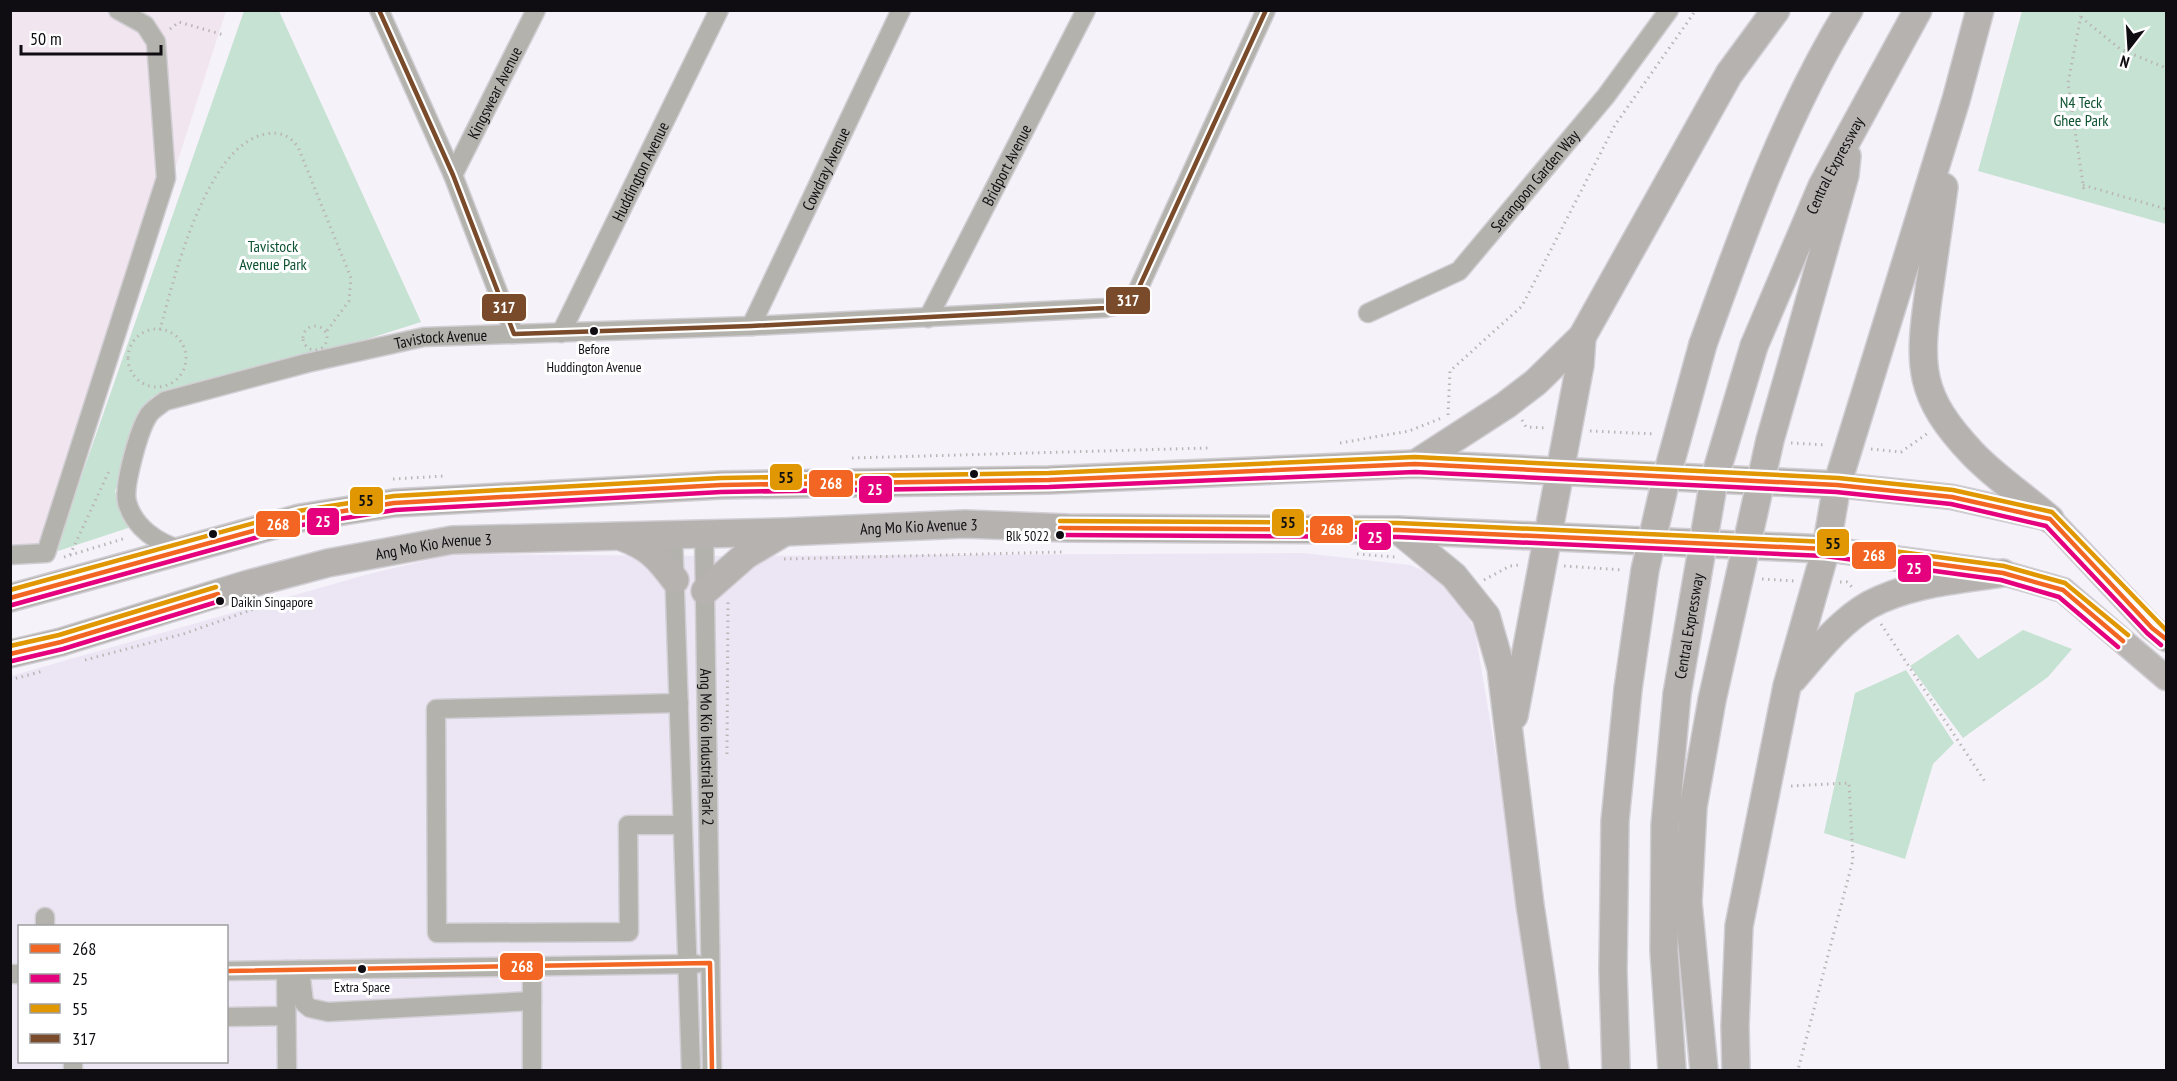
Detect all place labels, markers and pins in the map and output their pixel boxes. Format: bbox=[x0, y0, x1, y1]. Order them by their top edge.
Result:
marker: Before Huddington Avenue bbox=[588, 325, 600, 337]
place label: Before Huddington Avenue bbox=[547, 340, 642, 376]
unlabelled marker bbox=[968, 468, 980, 480]
place label: Blk 5022 bbox=[1006, 527, 1049, 545]
unlabelled marker bbox=[207, 528, 219, 540]
marker: Blk 5022 bbox=[1054, 529, 1066, 541]
place label: Daikin Singapore bbox=[231, 593, 313, 611]
marker: Daikin Singapore bbox=[214, 595, 226, 607]
marker: Extra Space bbox=[356, 963, 368, 975]
place label: Extra Space bbox=[334, 978, 390, 996]

